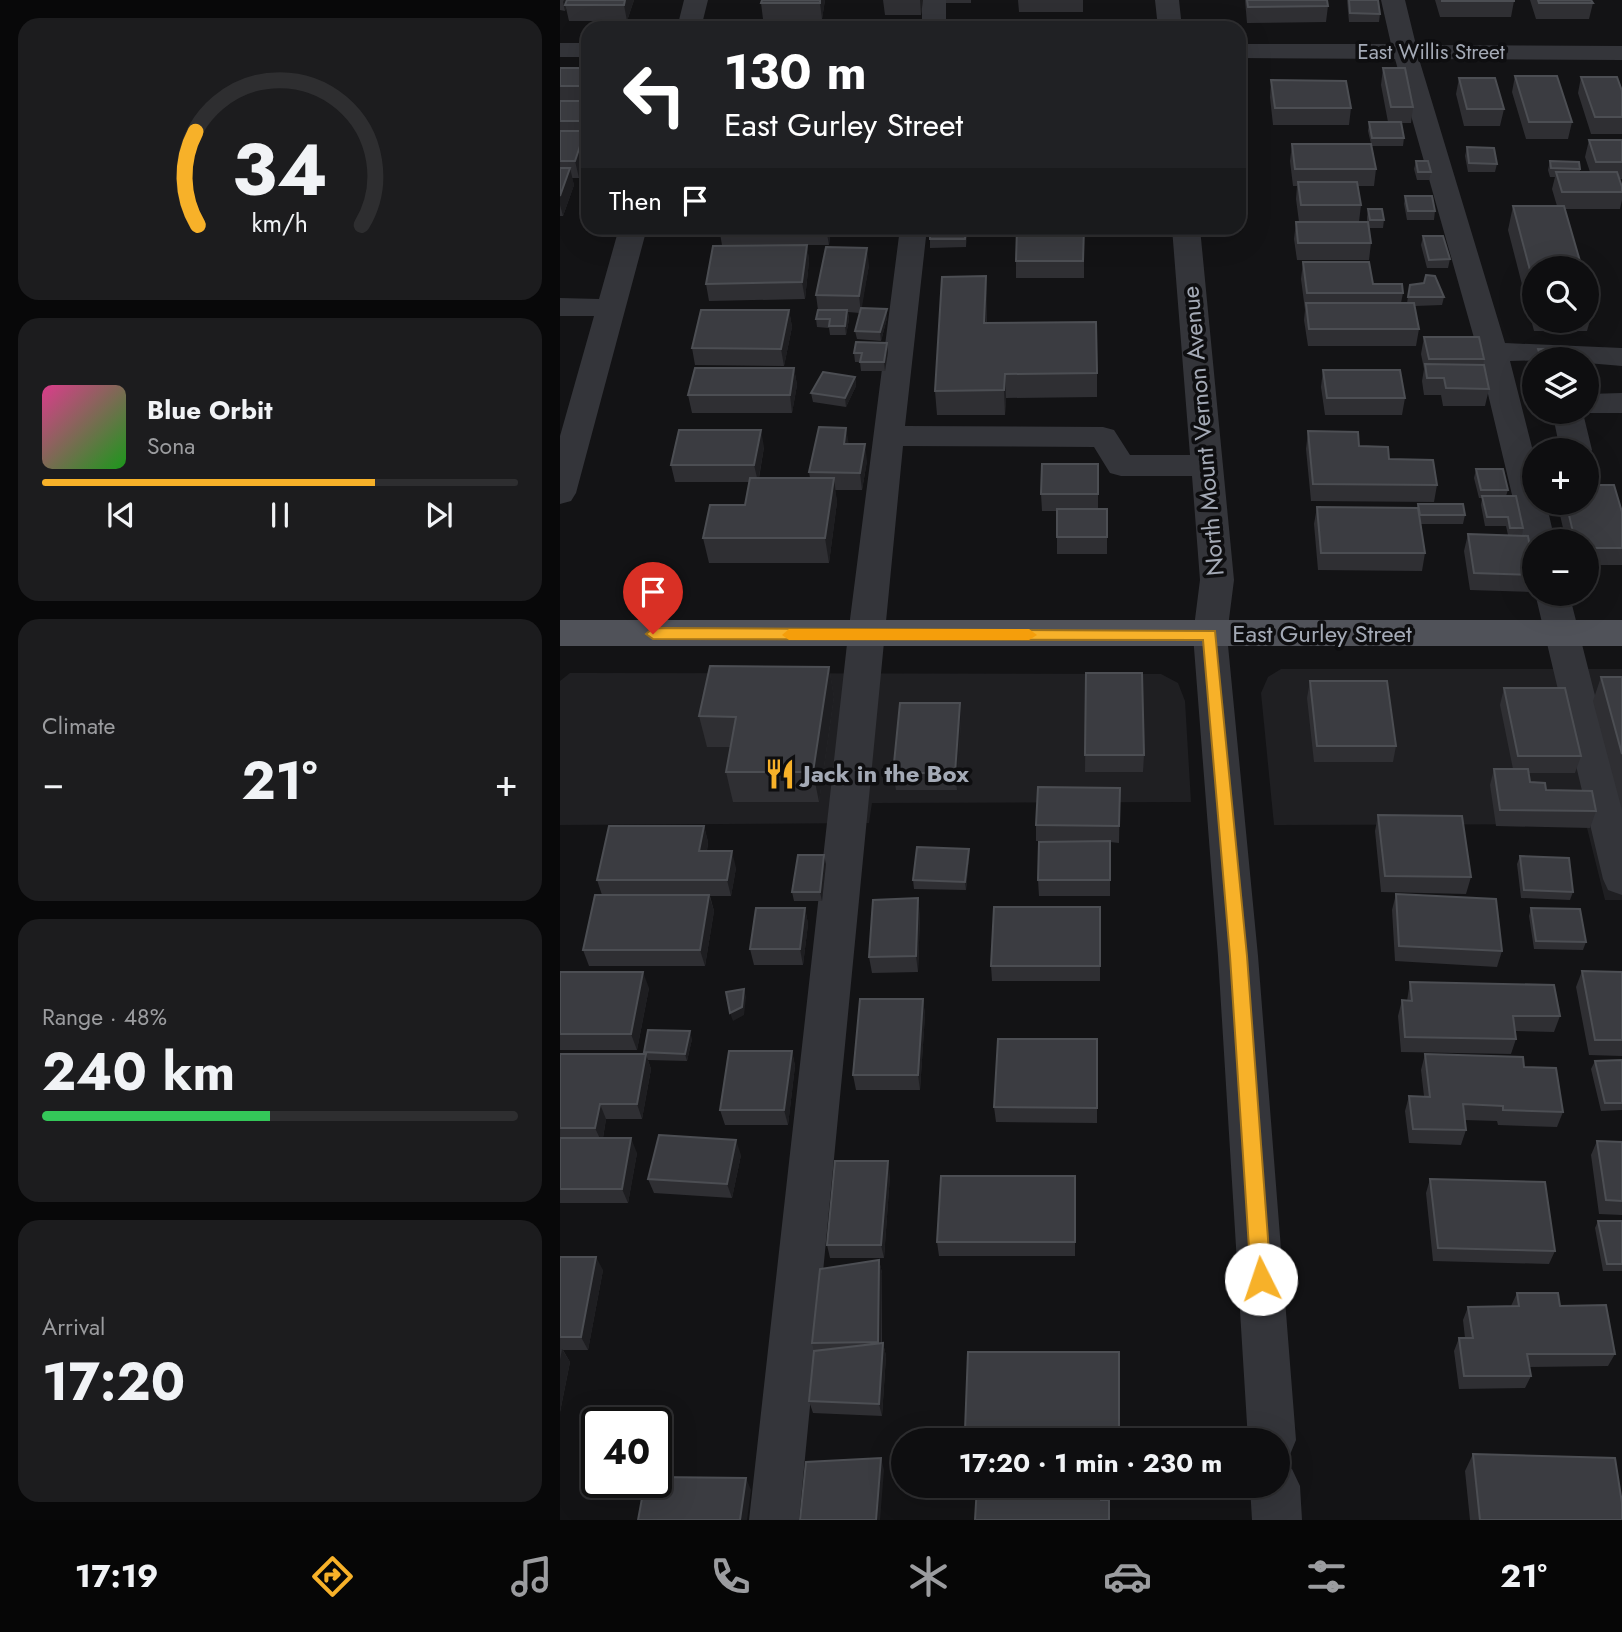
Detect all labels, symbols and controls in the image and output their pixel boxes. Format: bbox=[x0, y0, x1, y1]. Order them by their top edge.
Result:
text: 130 m bbox=[724, 37, 867, 107]
street label: East Willis Street bbox=[1357, 37, 1505, 67]
icon: left bbox=[609, 49, 700, 140]
text: East Gurley Street bbox=[724, 102, 963, 148]
text: 34 bbox=[232, 118, 328, 223]
text: Then bbox=[609, 182, 662, 220]
icon: arrive bbox=[676, 182, 714, 220]
text: km/h bbox=[252, 205, 308, 241]
map controls bbox=[1522, 256, 1599, 606]
button: search bbox=[1522, 256, 1599, 333]
street label: North Mount Vernon Avenue bbox=[1172, 285, 1233, 578]
button: layers bbox=[1522, 347, 1599, 424]
text: Blue Orbit bbox=[147, 391, 272, 429]
text: Sona bbox=[147, 429, 195, 463]
button: + bbox=[1522, 438, 1599, 515]
icon: previous bbox=[102, 496, 140, 534]
icon: pause bbox=[261, 496, 299, 534]
icon: next bbox=[420, 496, 458, 534]
button: − bbox=[1522, 529, 1599, 606]
pin bbox=[623, 562, 683, 634]
icon: arrive bbox=[634, 573, 672, 611]
street label: East Gurley Street bbox=[1232, 616, 1412, 651]
text: Climate bbox=[42, 709, 115, 743]
text: 21° bbox=[242, 743, 318, 819]
text: − bbox=[42, 755, 64, 810]
text: + bbox=[495, 755, 518, 810]
place label: Jack in the Box bbox=[799, 756, 969, 791]
restaurant icon: Jack in the Box bbox=[763, 757, 797, 791]
text: Range · 48% bbox=[42, 1000, 167, 1034]
text: 240 km bbox=[42, 1034, 235, 1110]
position arrow bbox=[1224, 1242, 1298, 1316]
text: Arrival bbox=[42, 1310, 105, 1344]
text: 17:20 bbox=[42, 1344, 185, 1420]
speed limit sign: 40 bbox=[581, 1407, 672, 1498]
text: 17:20 · 1 min · 230 m bbox=[959, 1444, 1222, 1482]
icon: directions bbox=[308, 1552, 357, 1601]
icon: music bbox=[507, 1552, 556, 1601]
icon: phone bbox=[706, 1552, 755, 1601]
icon: climate bbox=[904, 1552, 953, 1601]
icon: car bbox=[1103, 1552, 1152, 1601]
icon: filters bbox=[1302, 1552, 1351, 1601]
text: 17:19 bbox=[75, 1553, 158, 1599]
text: 21° bbox=[1500, 1553, 1547, 1599]

